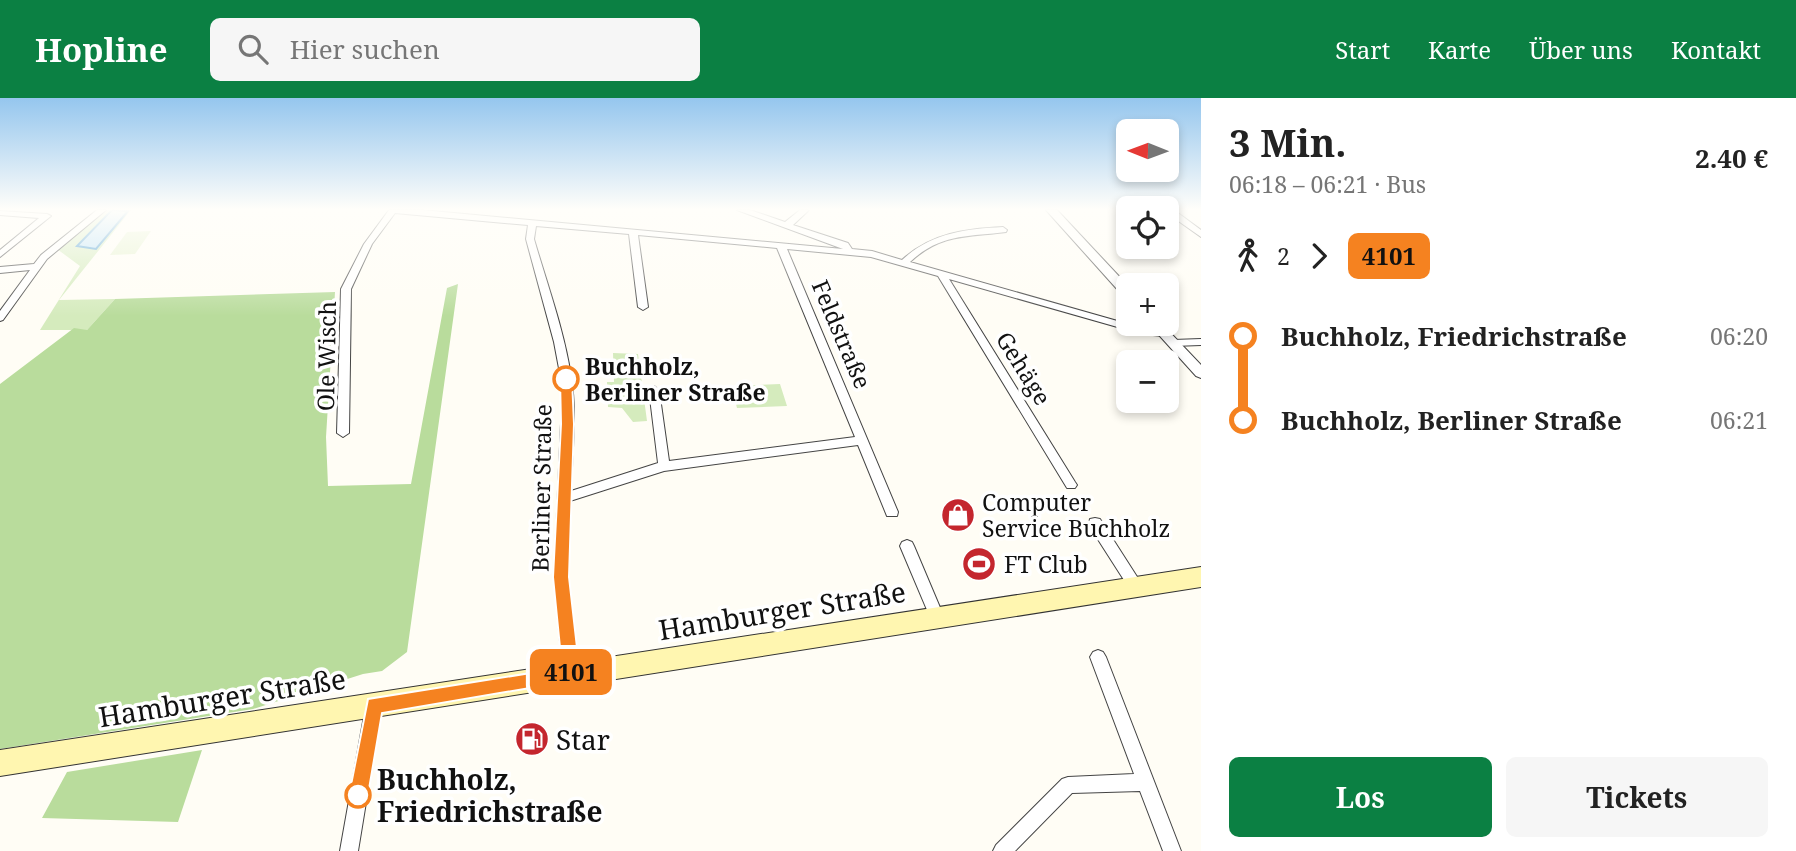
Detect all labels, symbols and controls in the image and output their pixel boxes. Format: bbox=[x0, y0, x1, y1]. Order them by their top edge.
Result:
search box bbox=[210, 18, 700, 81]
text: Hopline bbox=[35, 27, 168, 72]
icon: search bbox=[234, 30, 272, 68]
text: Hier suchen bbox=[290, 31, 440, 67]
text: Start bbox=[1335, 33, 1390, 66]
text: Karte bbox=[1428, 33, 1491, 66]
text: Über uns bbox=[1529, 33, 1633, 66]
text: Kontakt bbox=[1671, 33, 1761, 66]
text: 3 Min. bbox=[1229, 116, 1346, 168]
north arrow bbox=[1116, 119, 1180, 182]
map controls bbox=[1116, 119, 1179, 413]
text: 2.40 € bbox=[1695, 140, 1768, 176]
text: 06:18 – 06:21 · Bus bbox=[1229, 168, 1426, 200]
button: locate bbox=[1116, 196, 1179, 259]
icon: walk bbox=[1229, 237, 1267, 275]
icon: forward bbox=[1300, 237, 1338, 275]
text: 4101 bbox=[1362, 239, 1416, 272]
text: 2 bbox=[1277, 240, 1290, 272]
button: + bbox=[1116, 273, 1179, 336]
street label: Feldstraße bbox=[805, 275, 879, 393]
street label: Ole Wisch bbox=[309, 301, 343, 411]
text: Buchholz, Friedrichstraße bbox=[1281, 318, 1627, 354]
text: 06:20 bbox=[1710, 320, 1768, 352]
street label: Gehäge bbox=[989, 325, 1059, 411]
place label: Buchholz, Berliner Straße bbox=[585, 350, 766, 408]
button: − bbox=[1116, 350, 1179, 413]
marker: Buchholz, Berliner Straße bbox=[553, 366, 579, 392]
text: Buchholz, Berliner Straße bbox=[1281, 402, 1622, 438]
street label: Berliner Straße bbox=[524, 404, 558, 572]
text: 06:21 bbox=[1710, 404, 1768, 436]
place label: Computer Service Buchholz bbox=[982, 486, 1170, 544]
shop icon: Computer Service Buchholz bbox=[939, 496, 977, 534]
sports icon: FT Club bbox=[960, 545, 998, 583]
place label: FT Club bbox=[1004, 548, 1088, 580]
street label: Hamburger Straße bbox=[656, 572, 908, 648]
line badge: 4101 bbox=[522, 649, 620, 695]
text: 4101 bbox=[544, 655, 598, 688]
street label: Hamburger Straße bbox=[96, 659, 348, 735]
fuel station icon: Star bbox=[513, 720, 551, 758]
place label: Star bbox=[556, 720, 610, 758]
button: Los bbox=[1229, 757, 1492, 837]
button: Tickets bbox=[1506, 757, 1768, 837]
place label: Buchholz, Friedrichstraße bbox=[377, 760, 603, 830]
marker: Buchholz, Friedrichstraße bbox=[345, 782, 371, 808]

